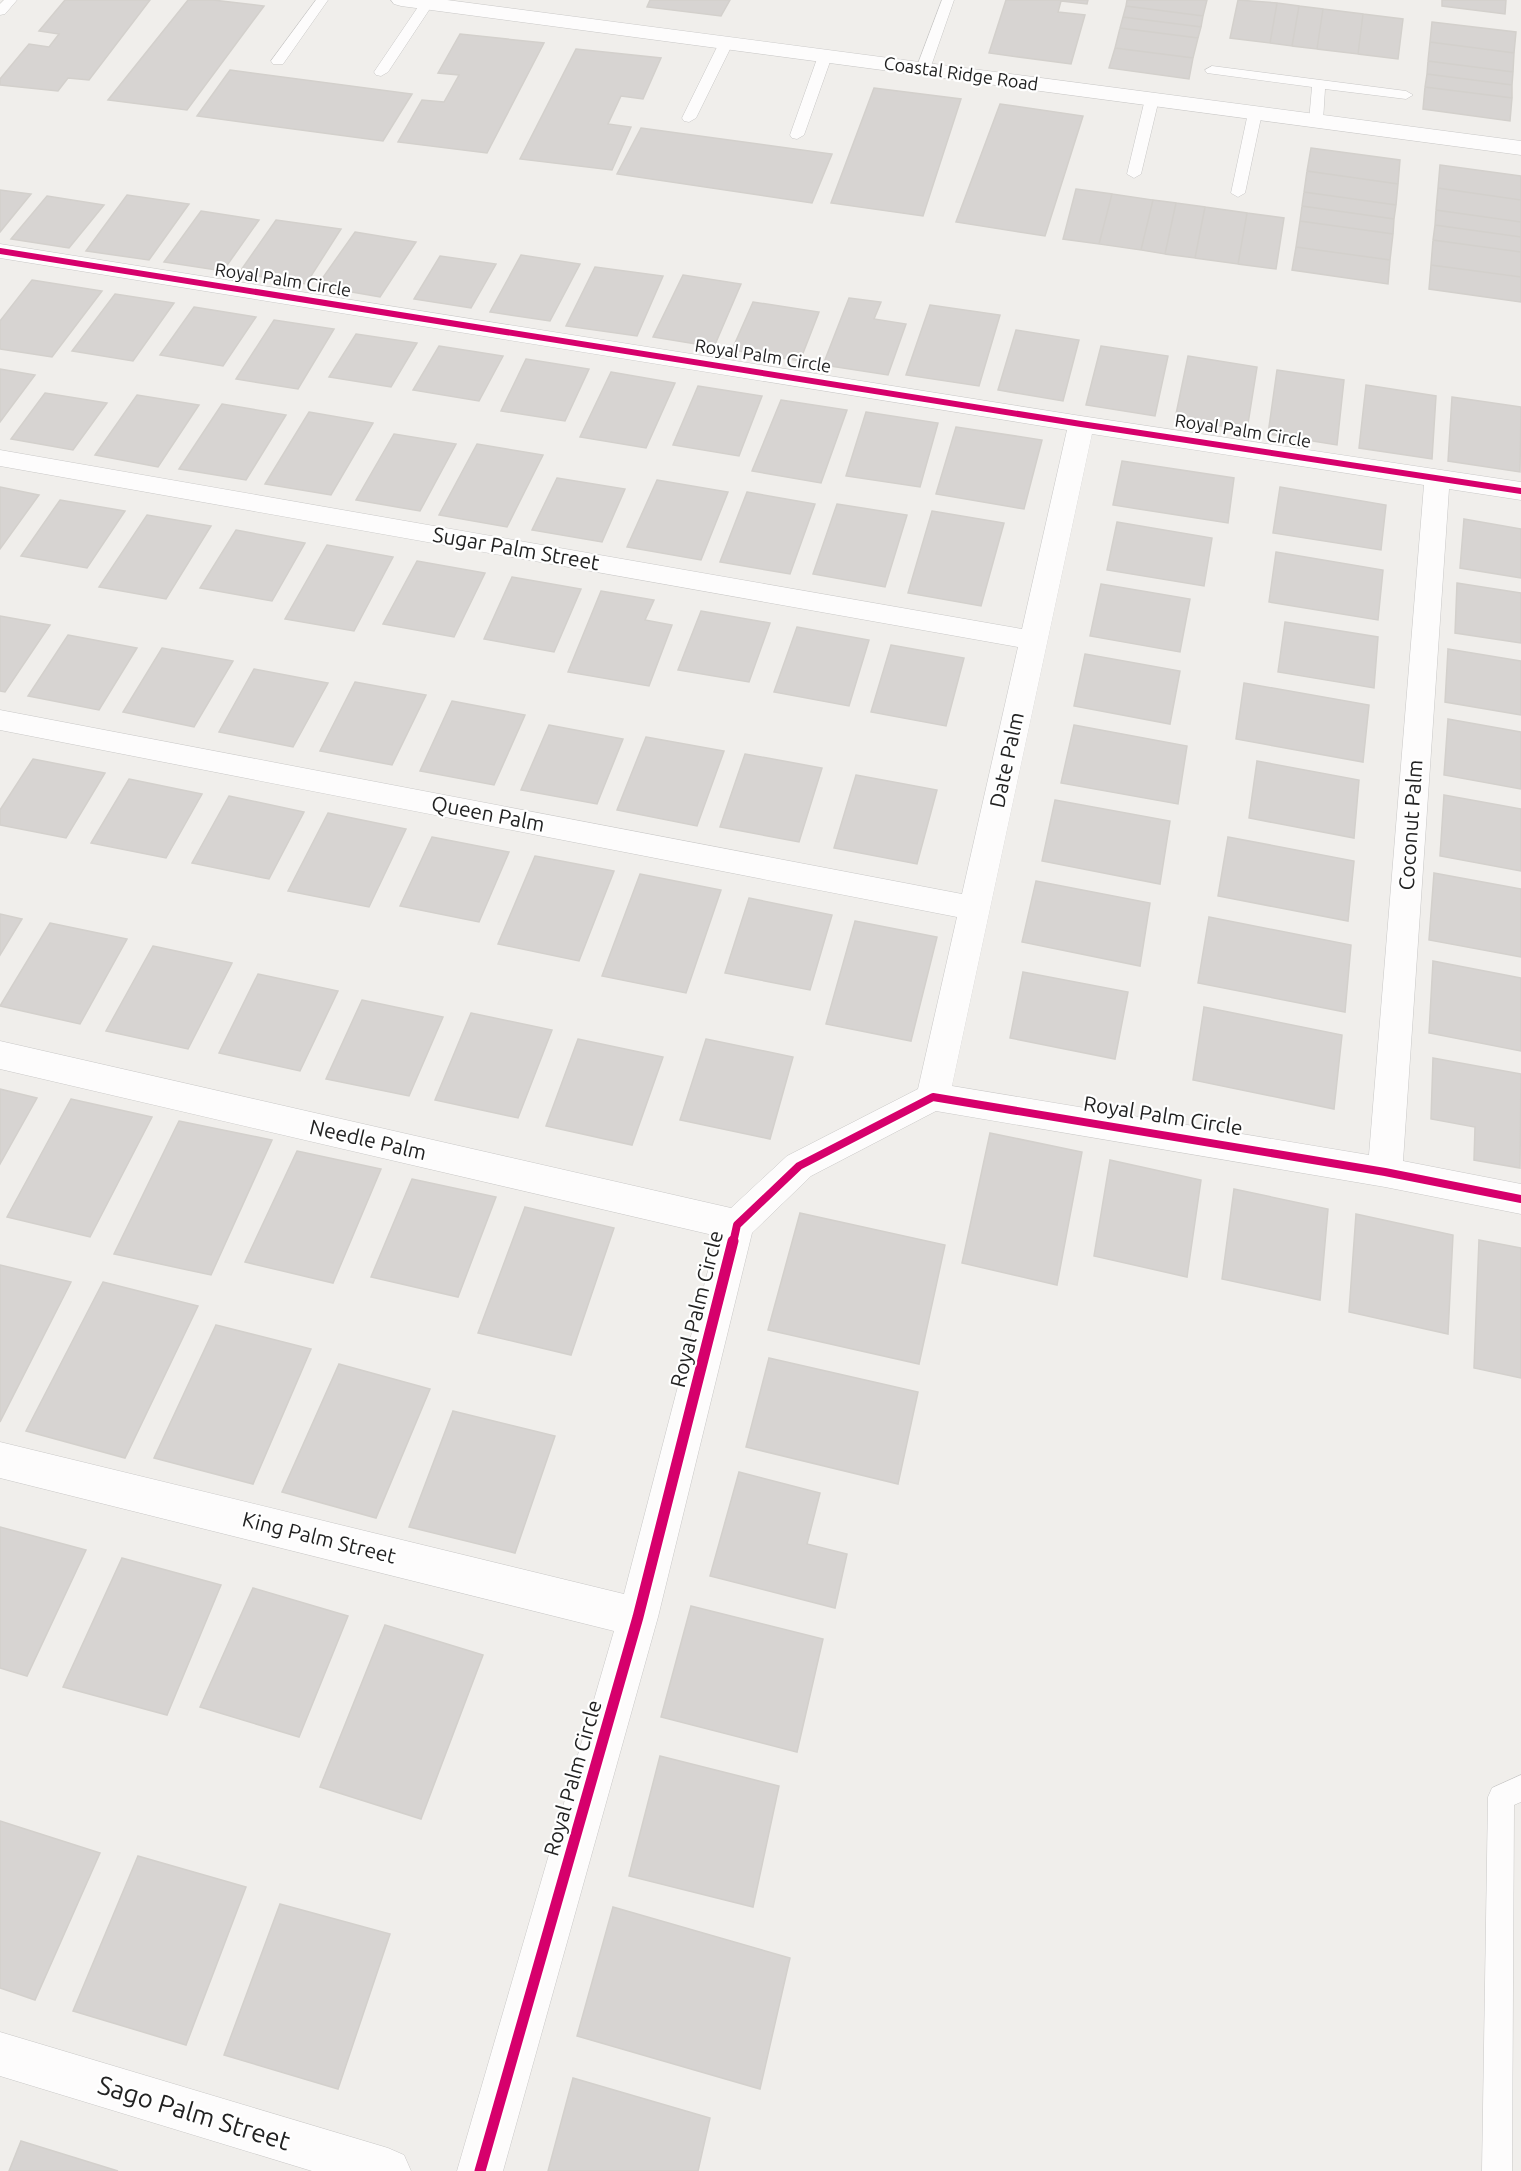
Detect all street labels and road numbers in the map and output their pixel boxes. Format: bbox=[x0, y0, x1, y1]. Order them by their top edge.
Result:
street label: Coastal Ridge Road bbox=[883, 52, 1040, 94]
street label: Royal Palm Circle bbox=[213, 258, 353, 300]
street label: Royal Palm Circle bbox=[693, 334, 833, 376]
street label: Royal Palm Circle bbox=[1173, 409, 1313, 451]
street label: Sugar Palm Street bbox=[431, 522, 601, 574]
street label: Date Palm bbox=[984, 710, 1028, 810]
street label: Coconut Palm bbox=[1393, 759, 1427, 891]
street label: Queen Palm bbox=[429, 790, 547, 836]
street label: Royal Palm Circle bbox=[1082, 1091, 1244, 1139]
street label: Needle Palm bbox=[307, 1114, 429, 1164]
street label: Royal Palm Circle bbox=[665, 1228, 727, 1390]
street label: King Palm Street bbox=[240, 1506, 399, 1568]
street label: Royal Palm Circle bbox=[538, 1697, 606, 1858]
street label: Sago Palm Street bbox=[94, 2069, 294, 2156]

